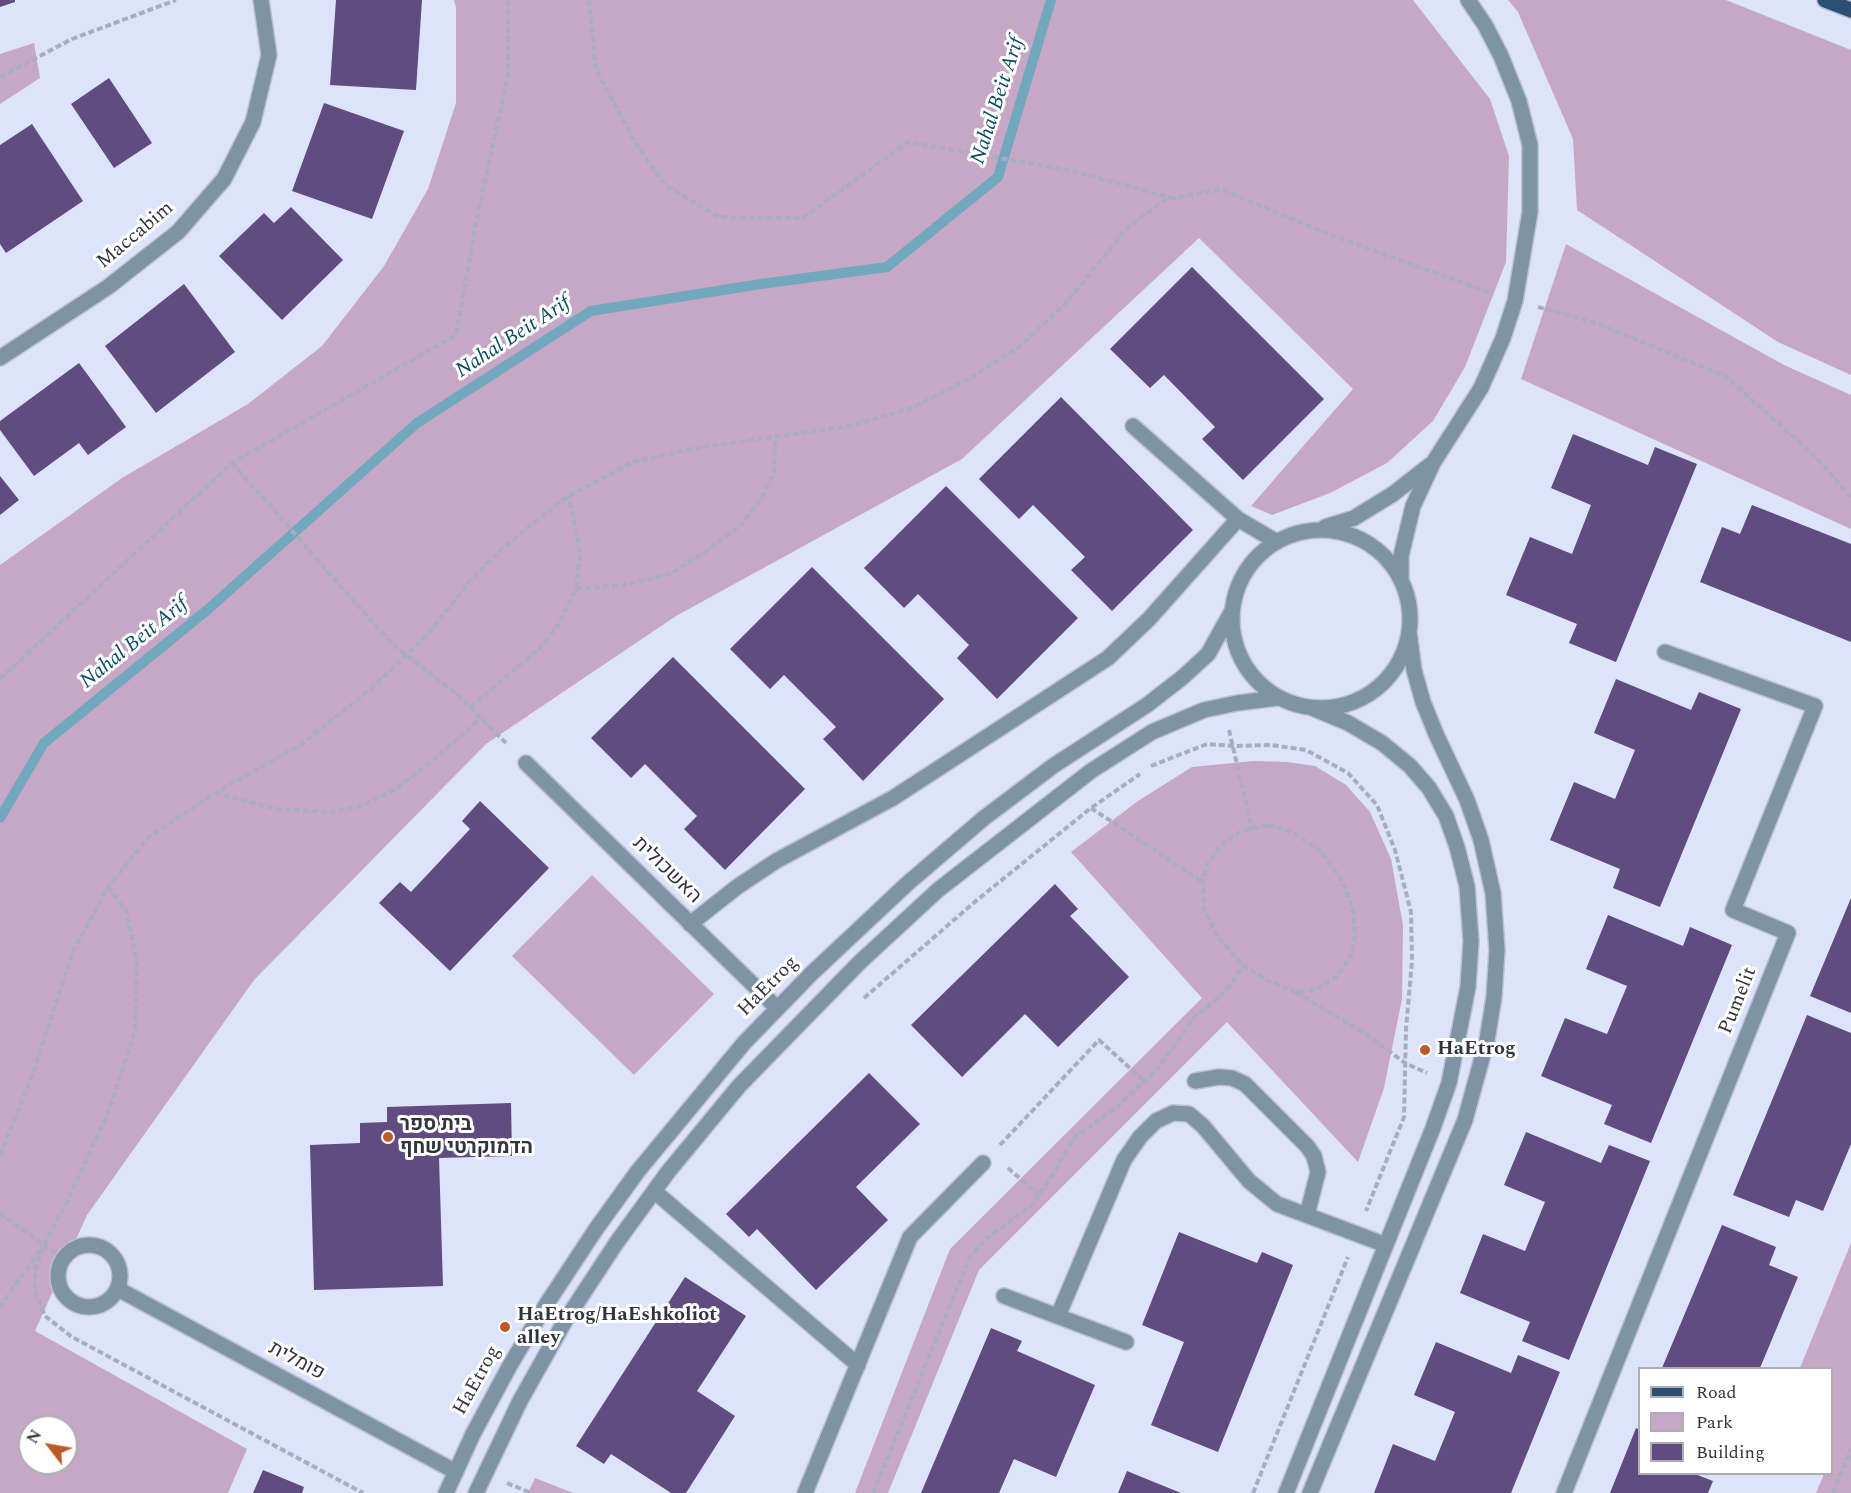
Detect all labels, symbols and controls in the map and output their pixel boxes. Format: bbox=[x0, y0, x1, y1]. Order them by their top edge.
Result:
water label: Nahal Beit Arif bbox=[967, 34, 1031, 168]
street label: Maccabim bbox=[93, 197, 179, 275]
water label: Nahal Beit Arif bbox=[452, 291, 576, 385]
water label: Nahal Beit Arif bbox=[76, 593, 194, 695]
street label: האשכולית bbox=[627, 833, 705, 909]
street label: HaEtrog bbox=[734, 952, 804, 1022]
street label: Pumelit bbox=[1715, 964, 1763, 1038]
place label: HaEtrog bbox=[1437, 1038, 1516, 1062]
marker: HaEtrog bbox=[1418, 1043, 1432, 1057]
place label: בית ספר הדמוקרטי שחף bbox=[400, 1114, 533, 1161]
marker: בית ספר הדמוקרטי שחף bbox=[381, 1130, 395, 1144]
place label: HaEtrog/HaEshkoliot alley bbox=[517, 1304, 717, 1351]
marker: HaEtrog/HaEshkoliot alley bbox=[498, 1320, 512, 1334]
street label: פומלית bbox=[264, 1337, 328, 1387]
street label: HaEtrog bbox=[449, 1342, 507, 1420]
legend bbox=[1638, 1367, 1833, 1475]
text: Road bbox=[1696, 1379, 1737, 1406]
text: Park bbox=[1696, 1409, 1733, 1436]
north arrow bbox=[18, 1415, 78, 1475]
text: N bbox=[21, 1425, 48, 1449]
text: Building bbox=[1696, 1439, 1765, 1466]

